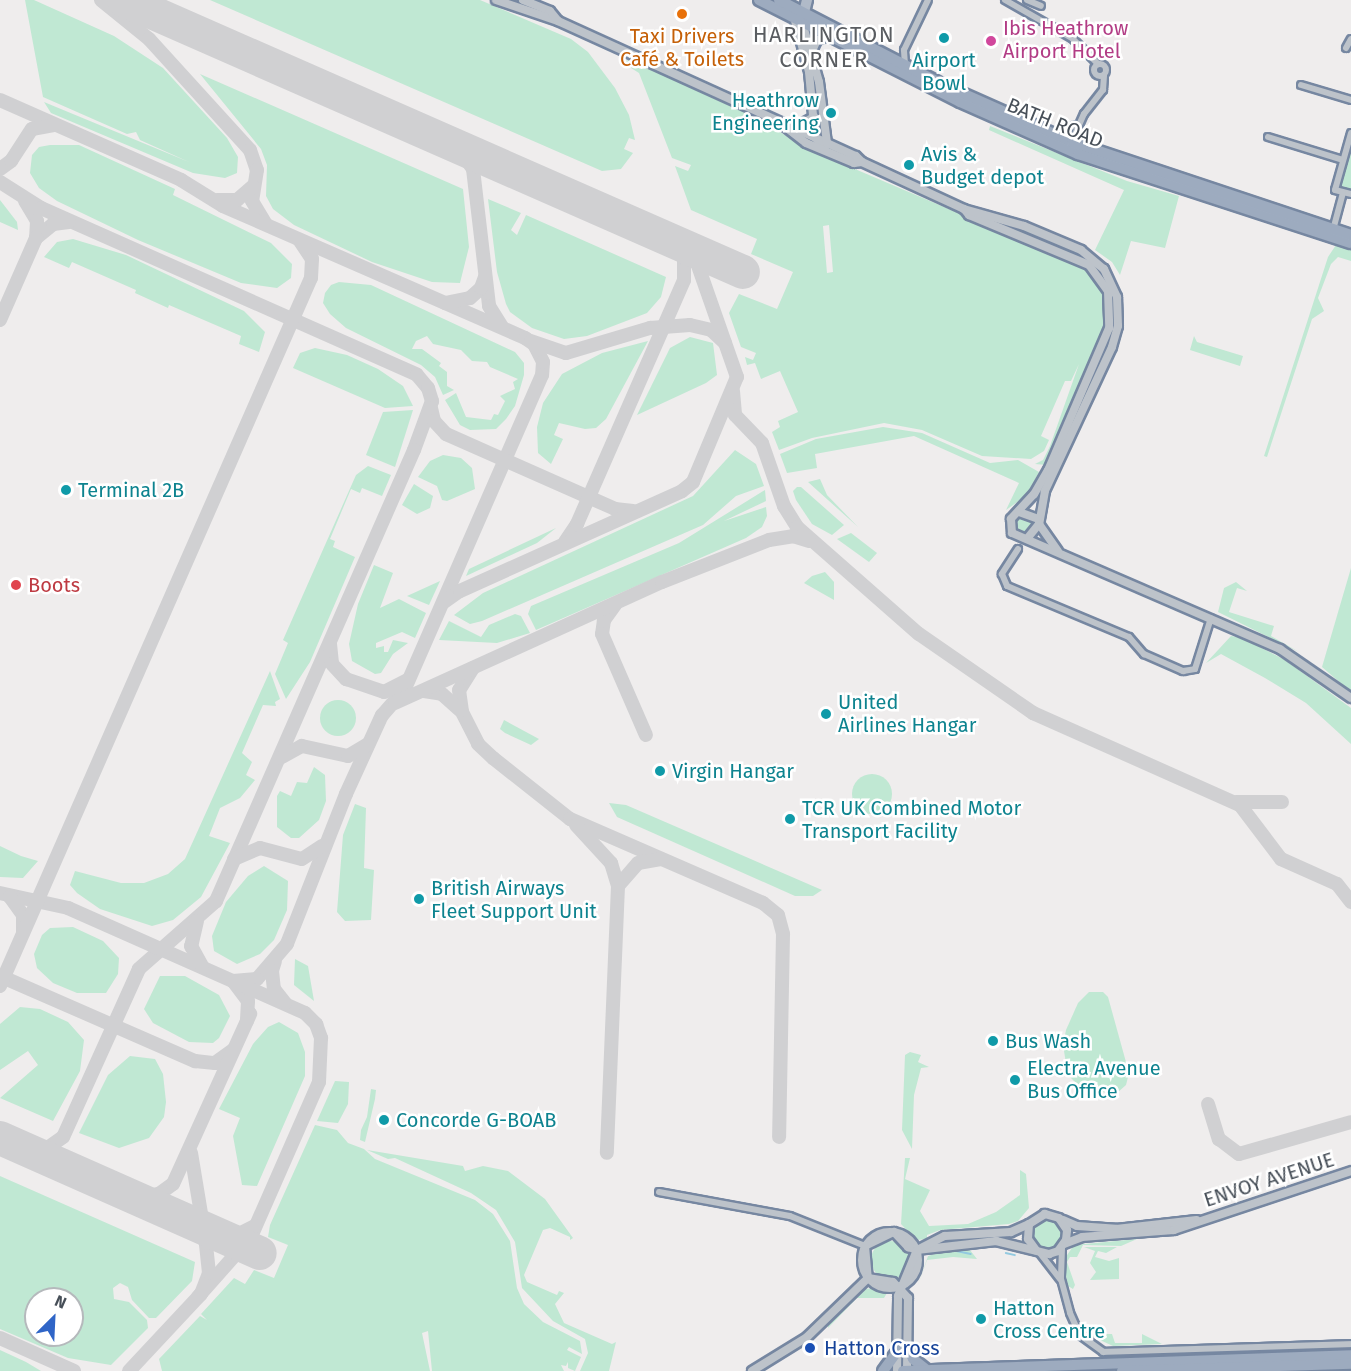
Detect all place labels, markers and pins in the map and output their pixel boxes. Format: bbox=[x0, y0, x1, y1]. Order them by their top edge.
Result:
marker: Taxi Drivers Café & Toilets bbox=[675, 7, 689, 21]
place label: Ibis Heathrow Airport Hotel bbox=[1003, 17, 1128, 64]
place label: Taxi Drivers Café & Toilets bbox=[620, 24, 744, 71]
marker: Airport Bowl bbox=[937, 31, 951, 45]
marker: Ibis Heathrow Airport Hotel bbox=[984, 34, 998, 48]
place label: Airport Bowl bbox=[912, 48, 976, 95]
place label: Heathrow Engineering bbox=[712, 89, 819, 136]
marker: Heathrow Engineering bbox=[824, 106, 838, 120]
place label: Avis & Budget depot bbox=[921, 142, 1044, 189]
marker: Avis & Budget depot bbox=[902, 158, 916, 172]
place label: Terminal 2B bbox=[78, 478, 184, 502]
marker: Terminal 2B bbox=[59, 483, 73, 497]
place label: Boots bbox=[28, 573, 80, 597]
marker: Boots bbox=[9, 578, 23, 592]
place label: United Airlines Hangar bbox=[838, 690, 976, 737]
marker: United Airlines Hangar bbox=[819, 707, 833, 721]
place label: Virgin Hangar bbox=[672, 759, 794, 783]
marker: Virgin Hangar bbox=[653, 764, 667, 778]
place label: TCR UK Combined Motor Transport Facility bbox=[802, 796, 1021, 843]
marker: TCR UK Combined Motor Transport Facility bbox=[783, 812, 797, 826]
place label: British Airways Fleet Support Unit bbox=[431, 876, 597, 923]
marker: British Airways Fleet Support Unit bbox=[412, 892, 426, 906]
place label: Bus Wash bbox=[1005, 1029, 1091, 1053]
marker: Bus Wash bbox=[986, 1034, 1000, 1048]
place label: Electra Avenue Bus Office bbox=[1027, 1056, 1161, 1103]
marker: Electra Avenue Bus Office bbox=[1008, 1073, 1022, 1087]
place label: Concorde G-BOAB bbox=[396, 1108, 556, 1132]
marker: Concorde G-BOAB bbox=[377, 1113, 391, 1127]
place label: Hatton Cross Centre bbox=[993, 1296, 1105, 1343]
marker: Hatton Cross Centre bbox=[974, 1312, 988, 1326]
place label: Hatton Cross bbox=[824, 1336, 939, 1360]
marker: Hatton Cross bbox=[801, 1339, 819, 1357]

